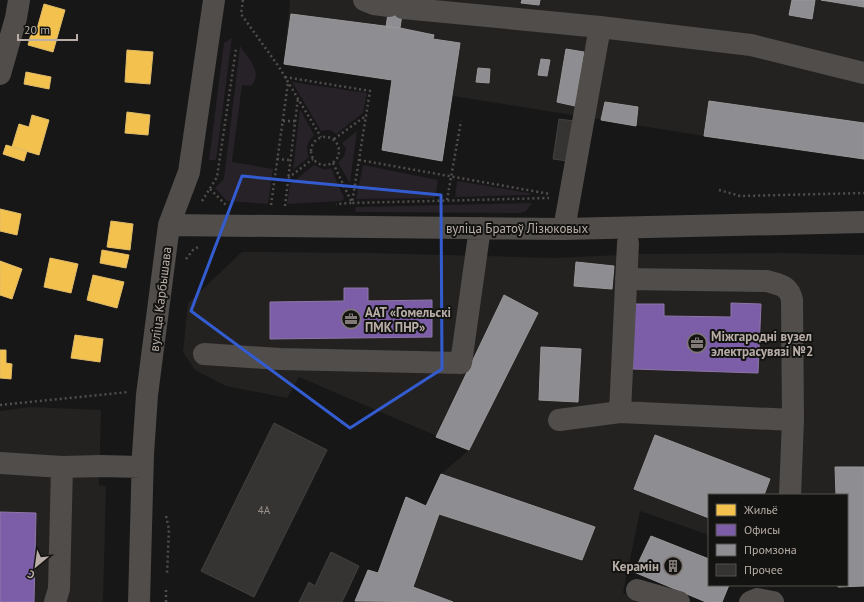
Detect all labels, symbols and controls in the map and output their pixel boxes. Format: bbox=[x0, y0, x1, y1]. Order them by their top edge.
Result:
scale bar bbox=[18, 16, 77, 42]
text: 20 m bbox=[24, 22, 50, 37]
street label: вуліца Братоў Лізюковых bbox=[446, 220, 588, 237]
street label: вуліца Карбышава bbox=[146, 246, 175, 352]
place label: ААТ «Гомельскі ПМК ПНР» bbox=[365, 304, 451, 336]
office icon: ААТ «Гомельскі ПМК ПНР» bbox=[340, 308, 362, 330]
place label: Міжгародні вузел электрасувязі №2 bbox=[711, 328, 813, 360]
office icon: Міжгародні вузел электрасувязі №2 bbox=[686, 332, 708, 354]
legend bbox=[708, 494, 848, 586]
text: Жильё bbox=[743, 502, 778, 517]
house number: 4А bbox=[258, 503, 271, 517]
text: Офисы bbox=[744, 522, 780, 537]
text: Промзона bbox=[744, 542, 797, 557]
north arrow bbox=[16, 546, 56, 586]
building icon: Керамін bbox=[662, 555, 684, 577]
place label: Керамін bbox=[612, 558, 659, 575]
text: Прочее bbox=[744, 562, 783, 577]
text: С bbox=[25, 567, 37, 582]

